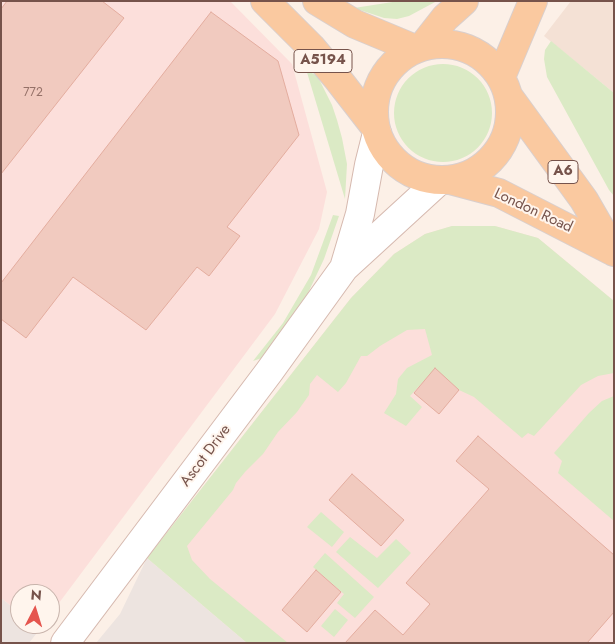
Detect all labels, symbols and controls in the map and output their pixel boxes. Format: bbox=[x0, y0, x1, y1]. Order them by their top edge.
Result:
road number: A5194 bbox=[294, 49, 352, 72]
house number: 772 bbox=[23, 86, 43, 100]
road number: A6 bbox=[548, 160, 578, 183]
street label: London Road bbox=[491, 185, 575, 237]
street label: Ascot Drive bbox=[177, 422, 235, 490]
north arrow bbox=[10, 584, 60, 634]
text: N bbox=[30, 585, 43, 606]

